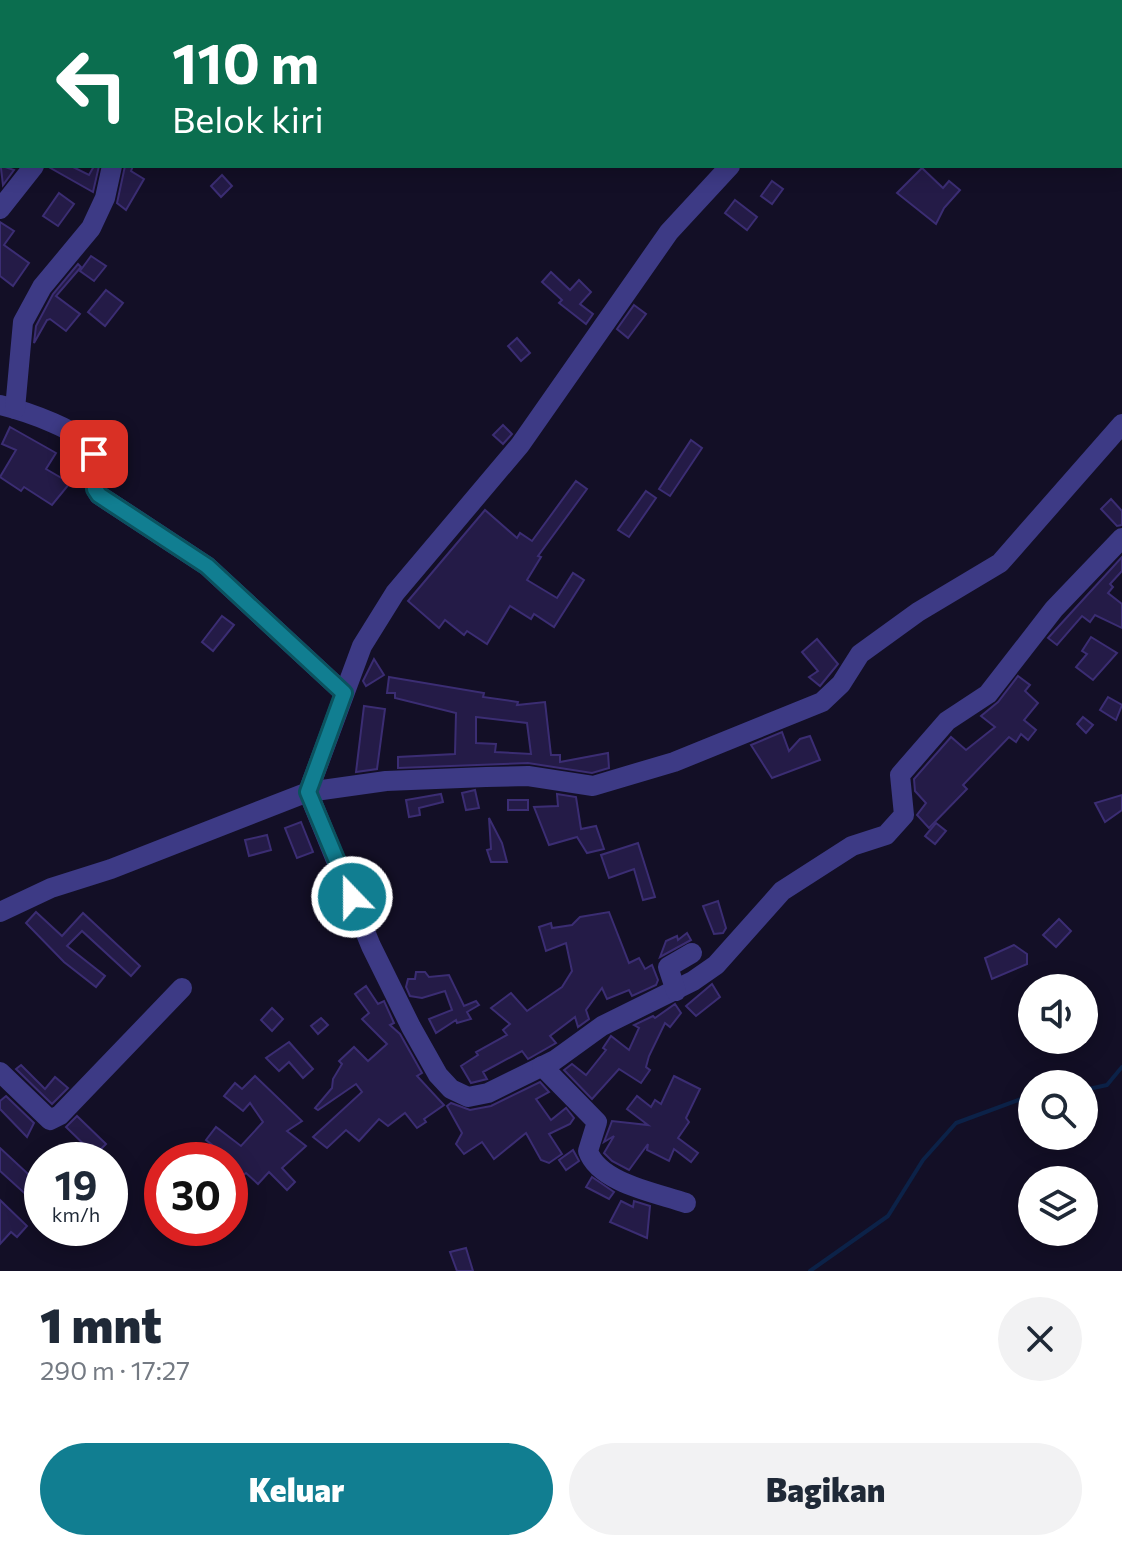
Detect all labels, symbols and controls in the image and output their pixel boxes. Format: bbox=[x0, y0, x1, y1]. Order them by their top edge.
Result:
text: 110 m bbox=[172, 27, 319, 96]
icon: left bbox=[40, 32, 144, 136]
text: Belok kiri bbox=[172, 96, 324, 140]
pin bbox=[60, 420, 128, 488]
icon: arrive bbox=[72, 432, 116, 476]
position arrow bbox=[310, 855, 394, 939]
map controls bbox=[1018, 974, 1098, 1246]
button: sound bbox=[1018, 974, 1098, 1054]
button: search bbox=[1018, 1070, 1098, 1150]
speed limit sign: 30 bbox=[144, 1142, 248, 1246]
text: 19 bbox=[55, 1159, 97, 1208]
button: layers bbox=[1018, 1166, 1098, 1246]
text: km/h bbox=[52, 1202, 100, 1226]
text: 1 mnt bbox=[40, 1294, 162, 1353]
button: close bbox=[998, 1297, 1082, 1381]
text: 290 m · 17:27 bbox=[40, 1354, 190, 1385]
button: Keluar bbox=[40, 1443, 553, 1535]
button: Bagikan bbox=[569, 1443, 1082, 1535]

